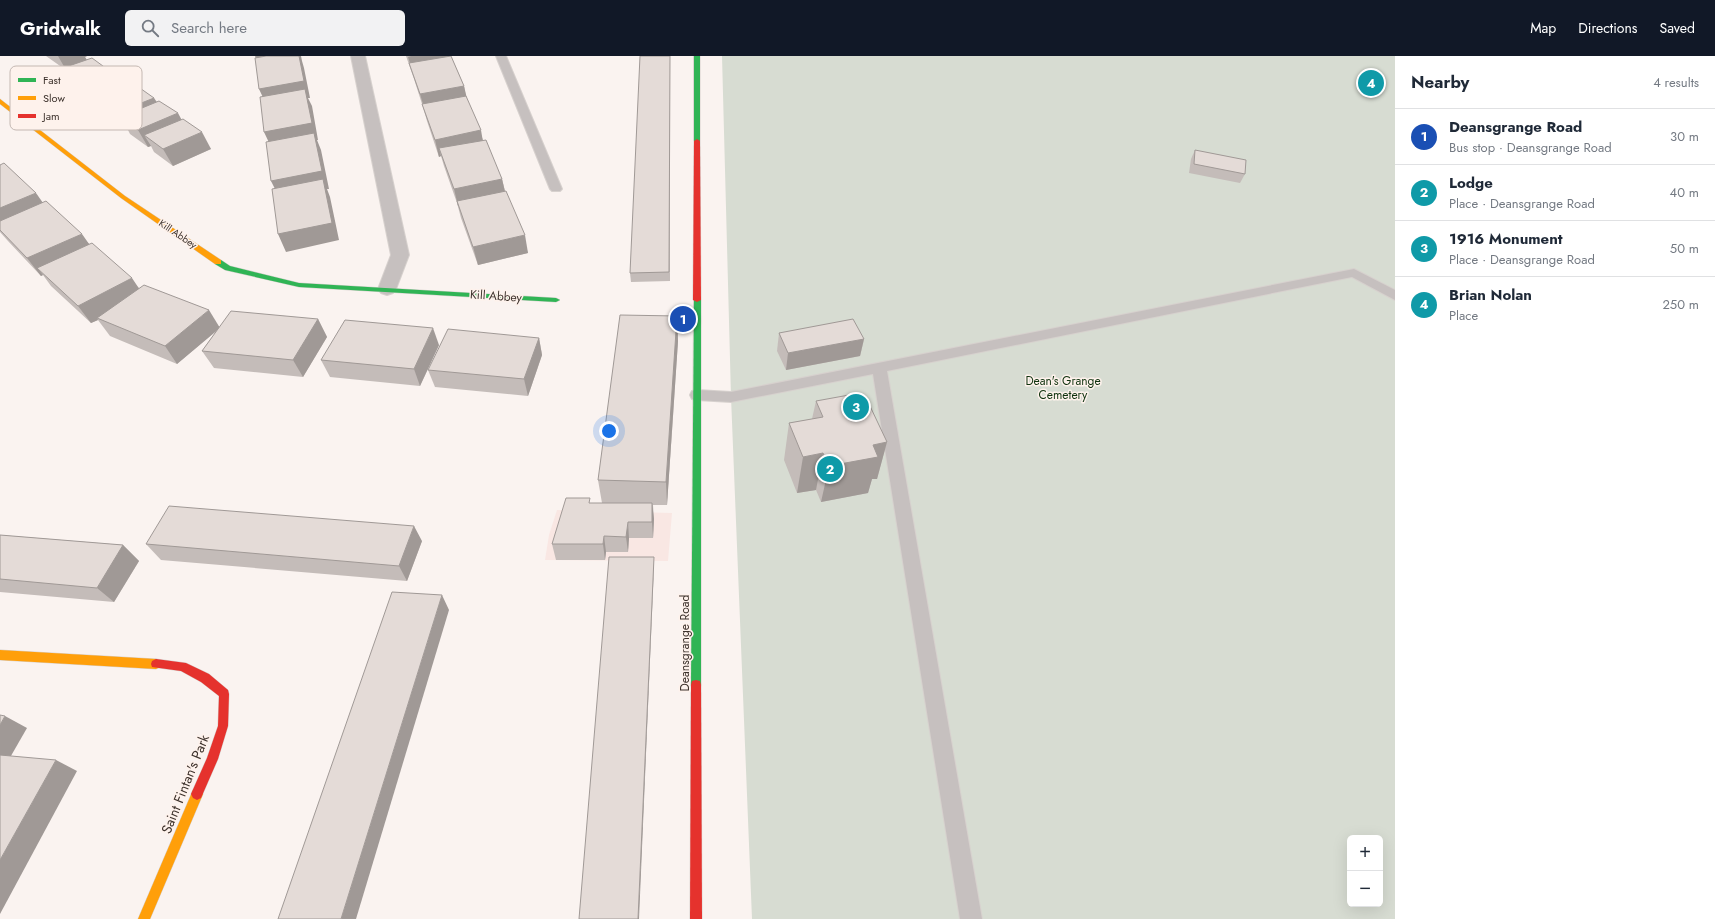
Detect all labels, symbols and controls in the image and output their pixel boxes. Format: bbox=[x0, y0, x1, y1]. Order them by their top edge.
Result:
search box bbox=[125, 10, 405, 46]
text: Gridwalk bbox=[20, 15, 101, 42]
icon: search bbox=[139, 17, 161, 39]
text: Search here bbox=[171, 17, 247, 39]
text: Map bbox=[1530, 18, 1556, 38]
text: Directions bbox=[1578, 18, 1638, 38]
text: Saved bbox=[1660, 18, 1695, 38]
legend bbox=[10, 66, 142, 130]
pin: 4 bbox=[1358, 68, 1384, 98]
text: Nearby bbox=[1411, 70, 1469, 94]
text: Fast bbox=[43, 72, 61, 88]
text: 4 results bbox=[1653, 73, 1699, 92]
text: Slow bbox=[43, 90, 65, 106]
text: Jam bbox=[41, 108, 60, 124]
text: Deansgrange Road bbox=[1449, 116, 1582, 138]
text: 1 bbox=[1421, 127, 1427, 146]
text: 30 m bbox=[1670, 127, 1699, 146]
text: Bus stop · Deansgrange Road bbox=[1449, 138, 1612, 157]
text: Lodge bbox=[1449, 172, 1493, 194]
text: 2 bbox=[1420, 183, 1428, 202]
text: 40 m bbox=[1670, 183, 1699, 202]
text: Place · Deansgrange Road bbox=[1449, 194, 1595, 213]
street label: Kill Abbey bbox=[156, 216, 201, 253]
text: 1916 Monument bbox=[1449, 228, 1563, 250]
text: 3 bbox=[1420, 239, 1428, 258]
text: 50 m bbox=[1670, 239, 1699, 258]
text: Place · Deansgrange Road bbox=[1449, 250, 1595, 269]
text: Brian Nolan bbox=[1449, 284, 1532, 306]
street label: Kill Abbey bbox=[469, 285, 523, 307]
text: 4 bbox=[1419, 295, 1429, 314]
text: 250 m bbox=[1662, 295, 1699, 314]
pin: 1 bbox=[670, 304, 696, 334]
text: Place bbox=[1449, 306, 1478, 325]
park label: Dean's Grange Cemetery bbox=[1025, 372, 1101, 404]
pin: 3 bbox=[843, 392, 869, 422]
your location bbox=[599, 421, 619, 441]
pin: 2 bbox=[817, 454, 843, 484]
street label: Deansgrange Road bbox=[676, 595, 694, 691]
street label: Saint Fintan's Park bbox=[156, 731, 214, 837]
map controls bbox=[1347, 835, 1383, 907]
button: + bbox=[1347, 835, 1383, 871]
button: − bbox=[1347, 871, 1383, 907]

